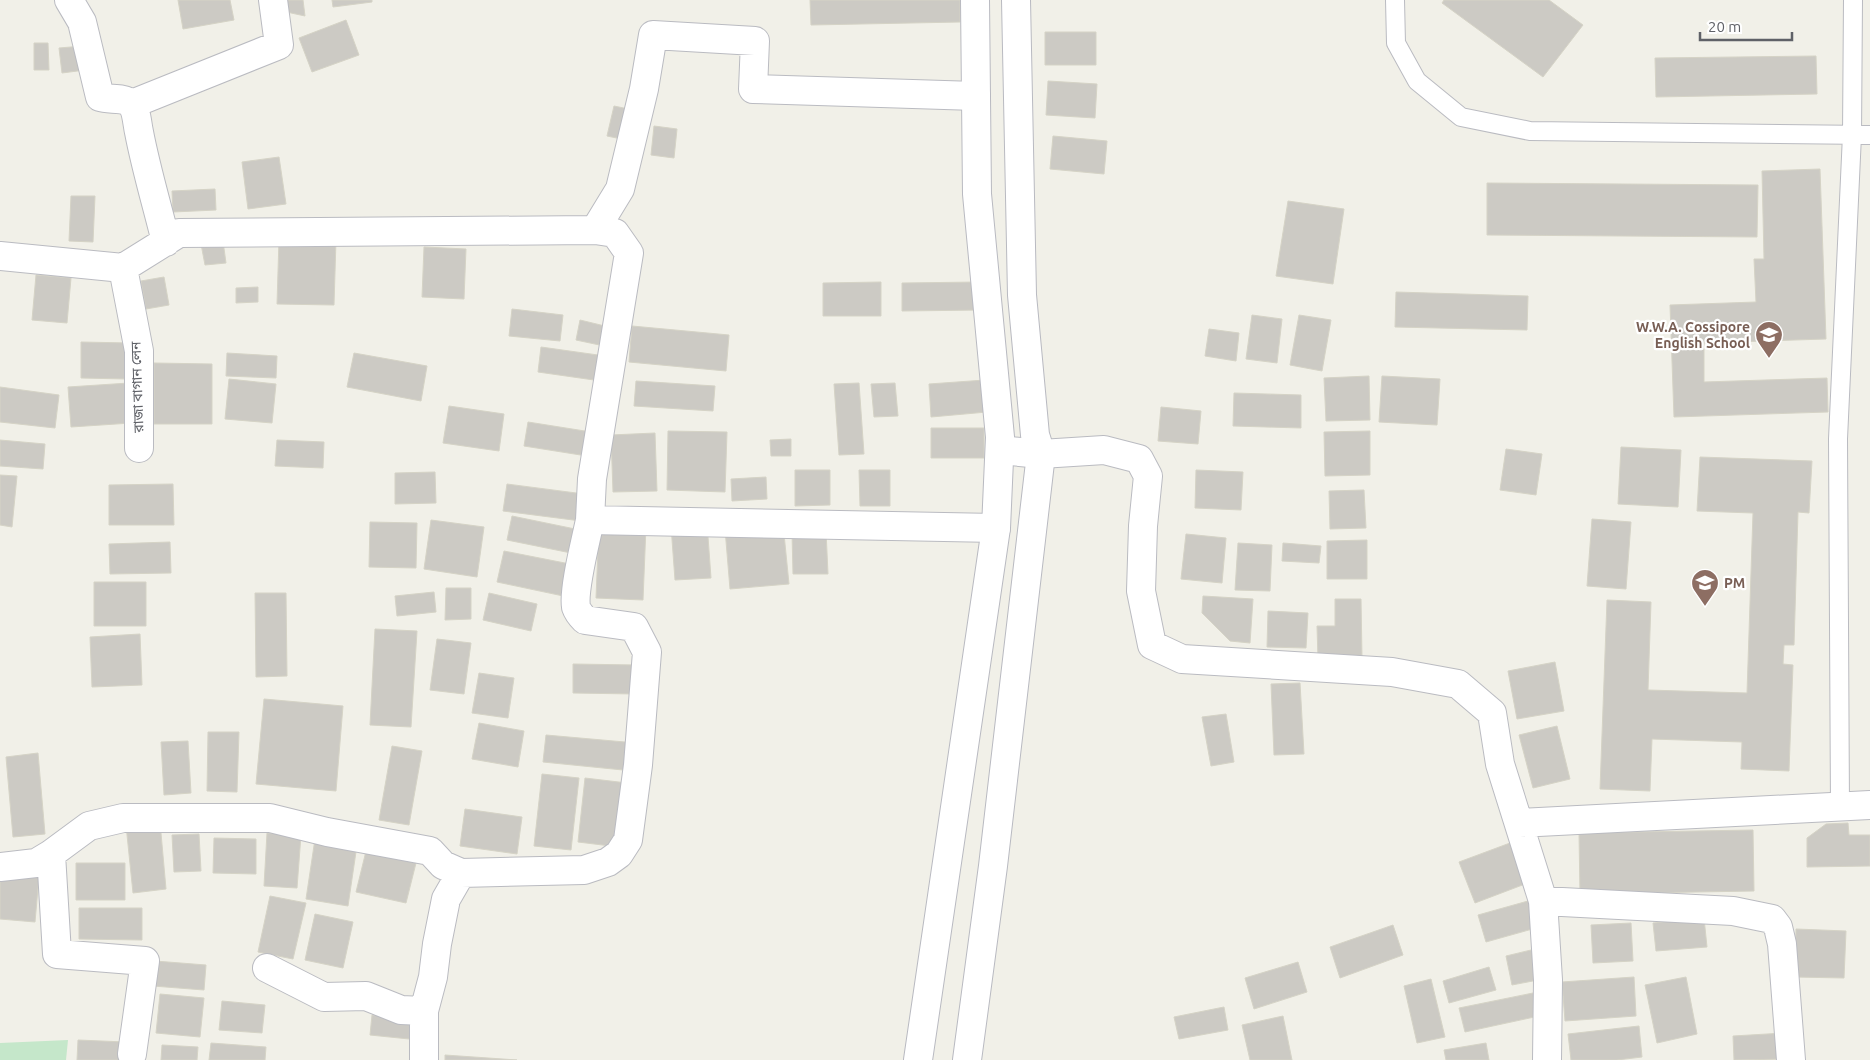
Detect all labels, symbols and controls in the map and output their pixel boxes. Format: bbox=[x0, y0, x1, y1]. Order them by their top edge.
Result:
scale bar bbox=[1700, 10, 1792, 42]
text: 20 m bbox=[1708, 18, 1741, 35]
place label: W.W.A. Cossipore English School bbox=[1636, 319, 1750, 351]
school or university icon: W.W.A. Cossipore English School bbox=[1754, 320, 1784, 359]
street label: রাজা বাগান লেন bbox=[127, 341, 147, 434]
school or university icon: PM bbox=[1690, 568, 1720, 607]
place label: PM bbox=[1724, 575, 1745, 591]

